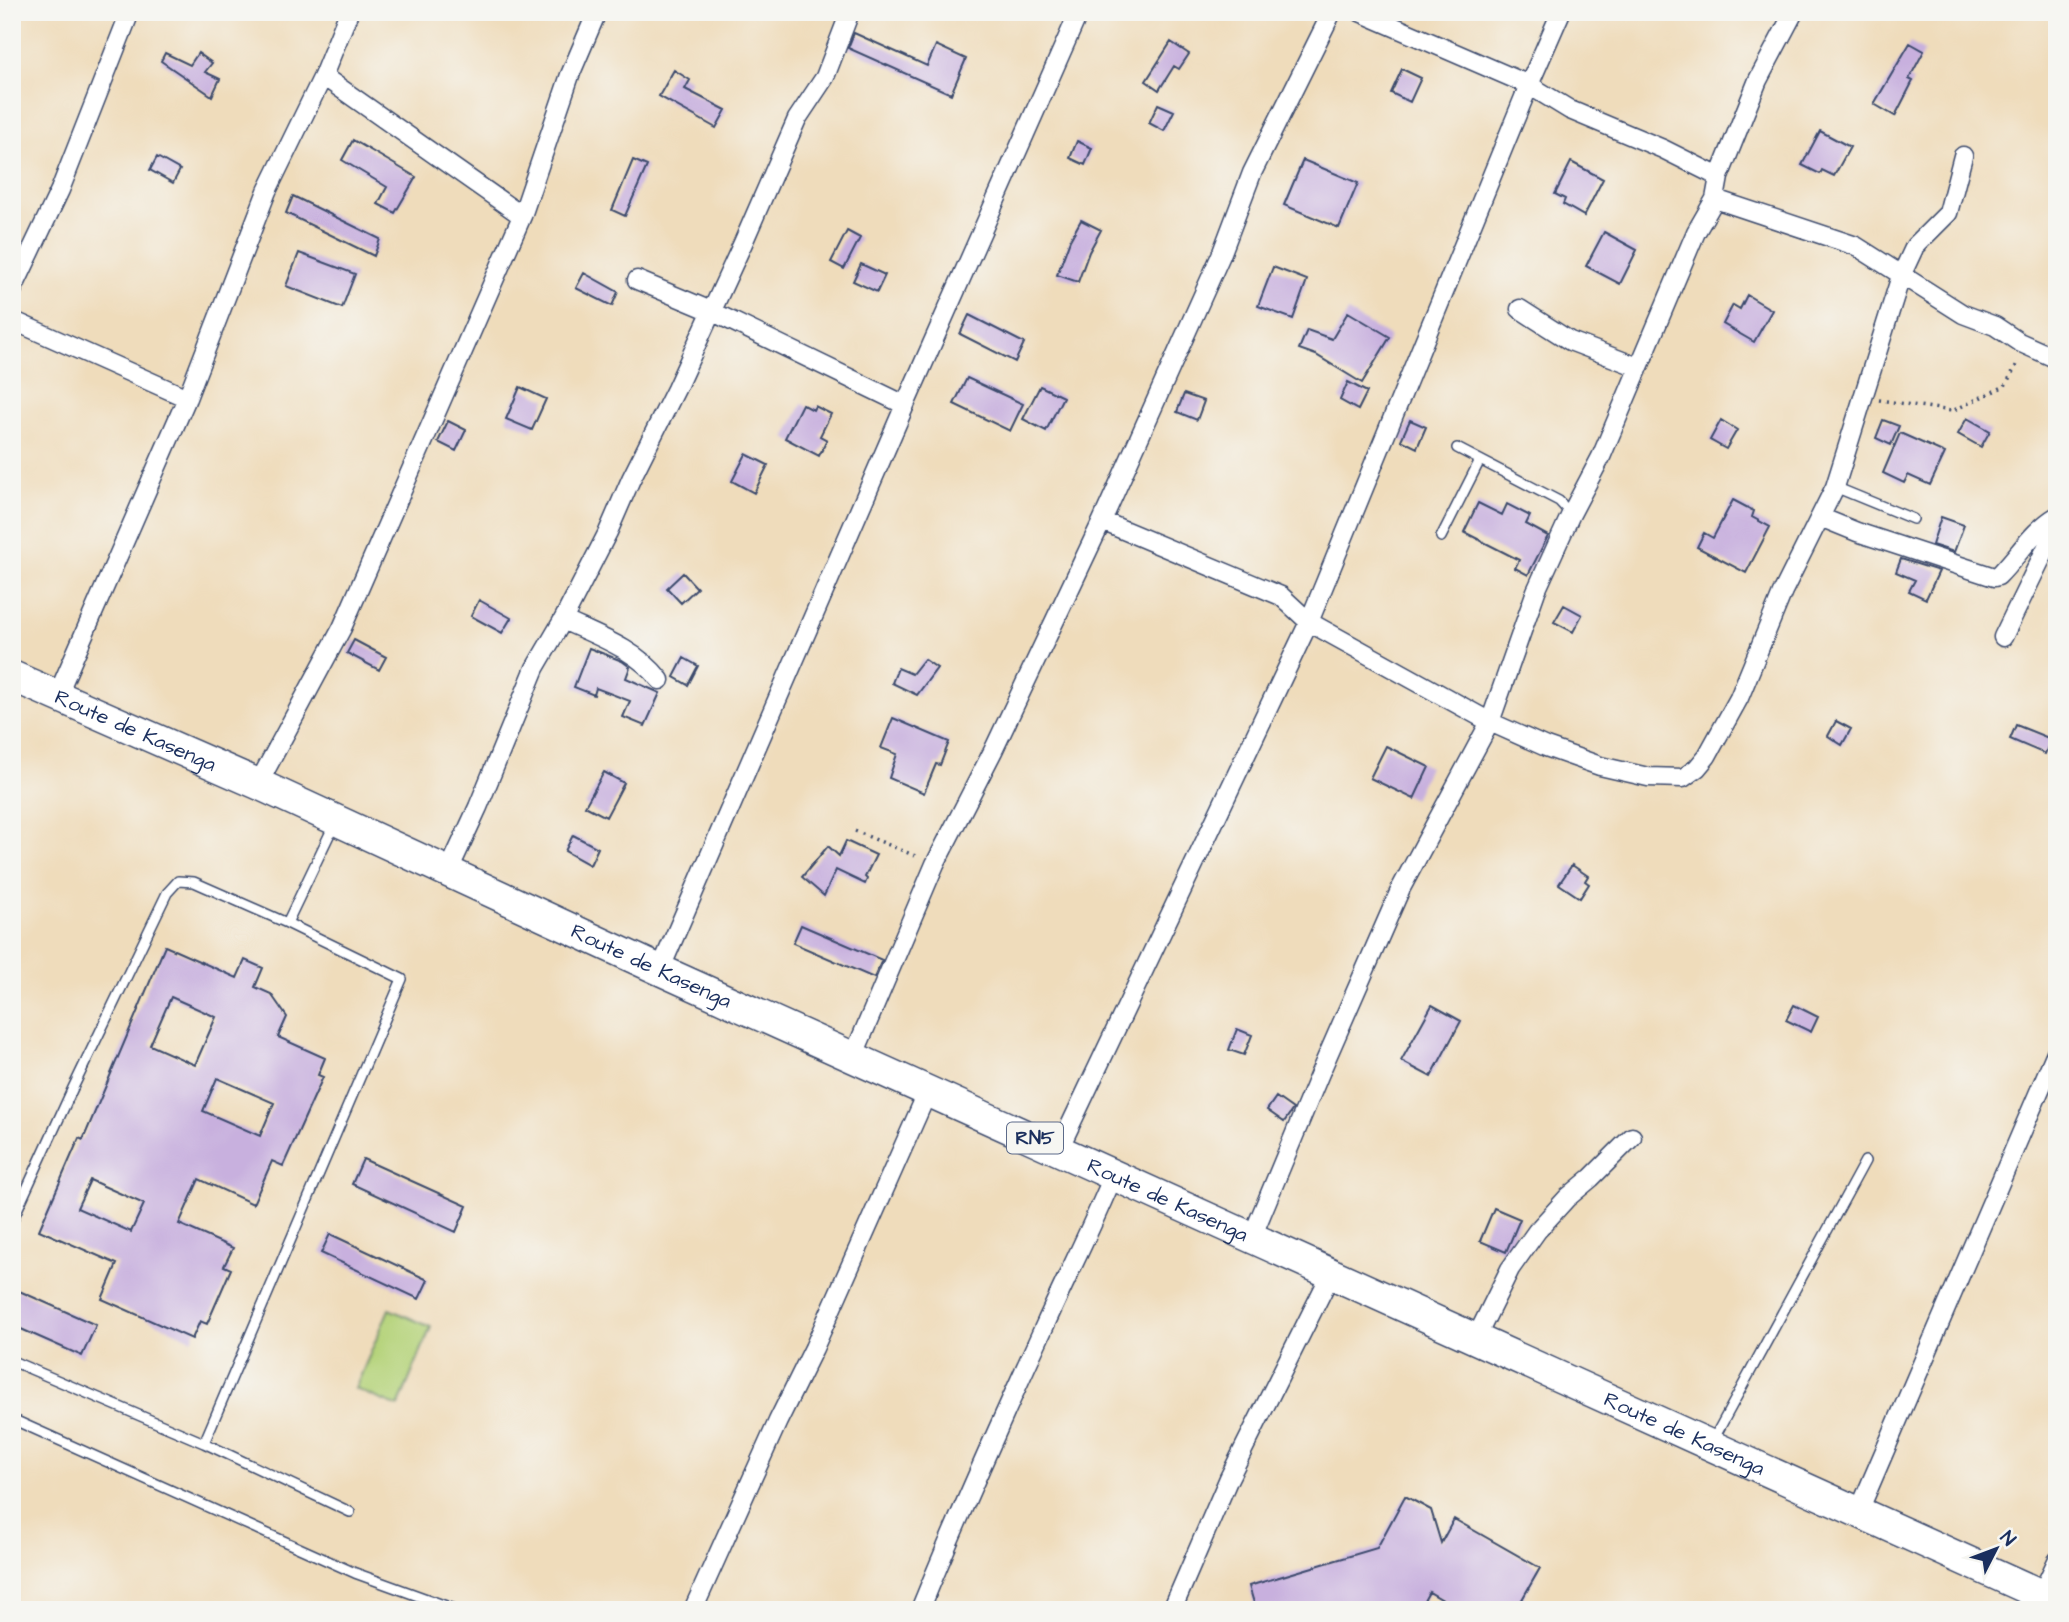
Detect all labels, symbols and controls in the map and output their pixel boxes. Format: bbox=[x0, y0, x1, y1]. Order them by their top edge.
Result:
street label: Route de Kasenga bbox=[50, 682, 221, 779]
street label: Route de Kasenga bbox=[566, 916, 737, 1015]
road number: RN5 bbox=[1007, 1122, 1063, 1154]
street label: Route de Kasenga bbox=[1083, 1151, 1253, 1249]
street label: Route de Kasenga bbox=[1599, 1384, 1770, 1483]
north arrow bbox=[1960, 1514, 2030, 1584]
text: N bbox=[1993, 1525, 2022, 1552]

